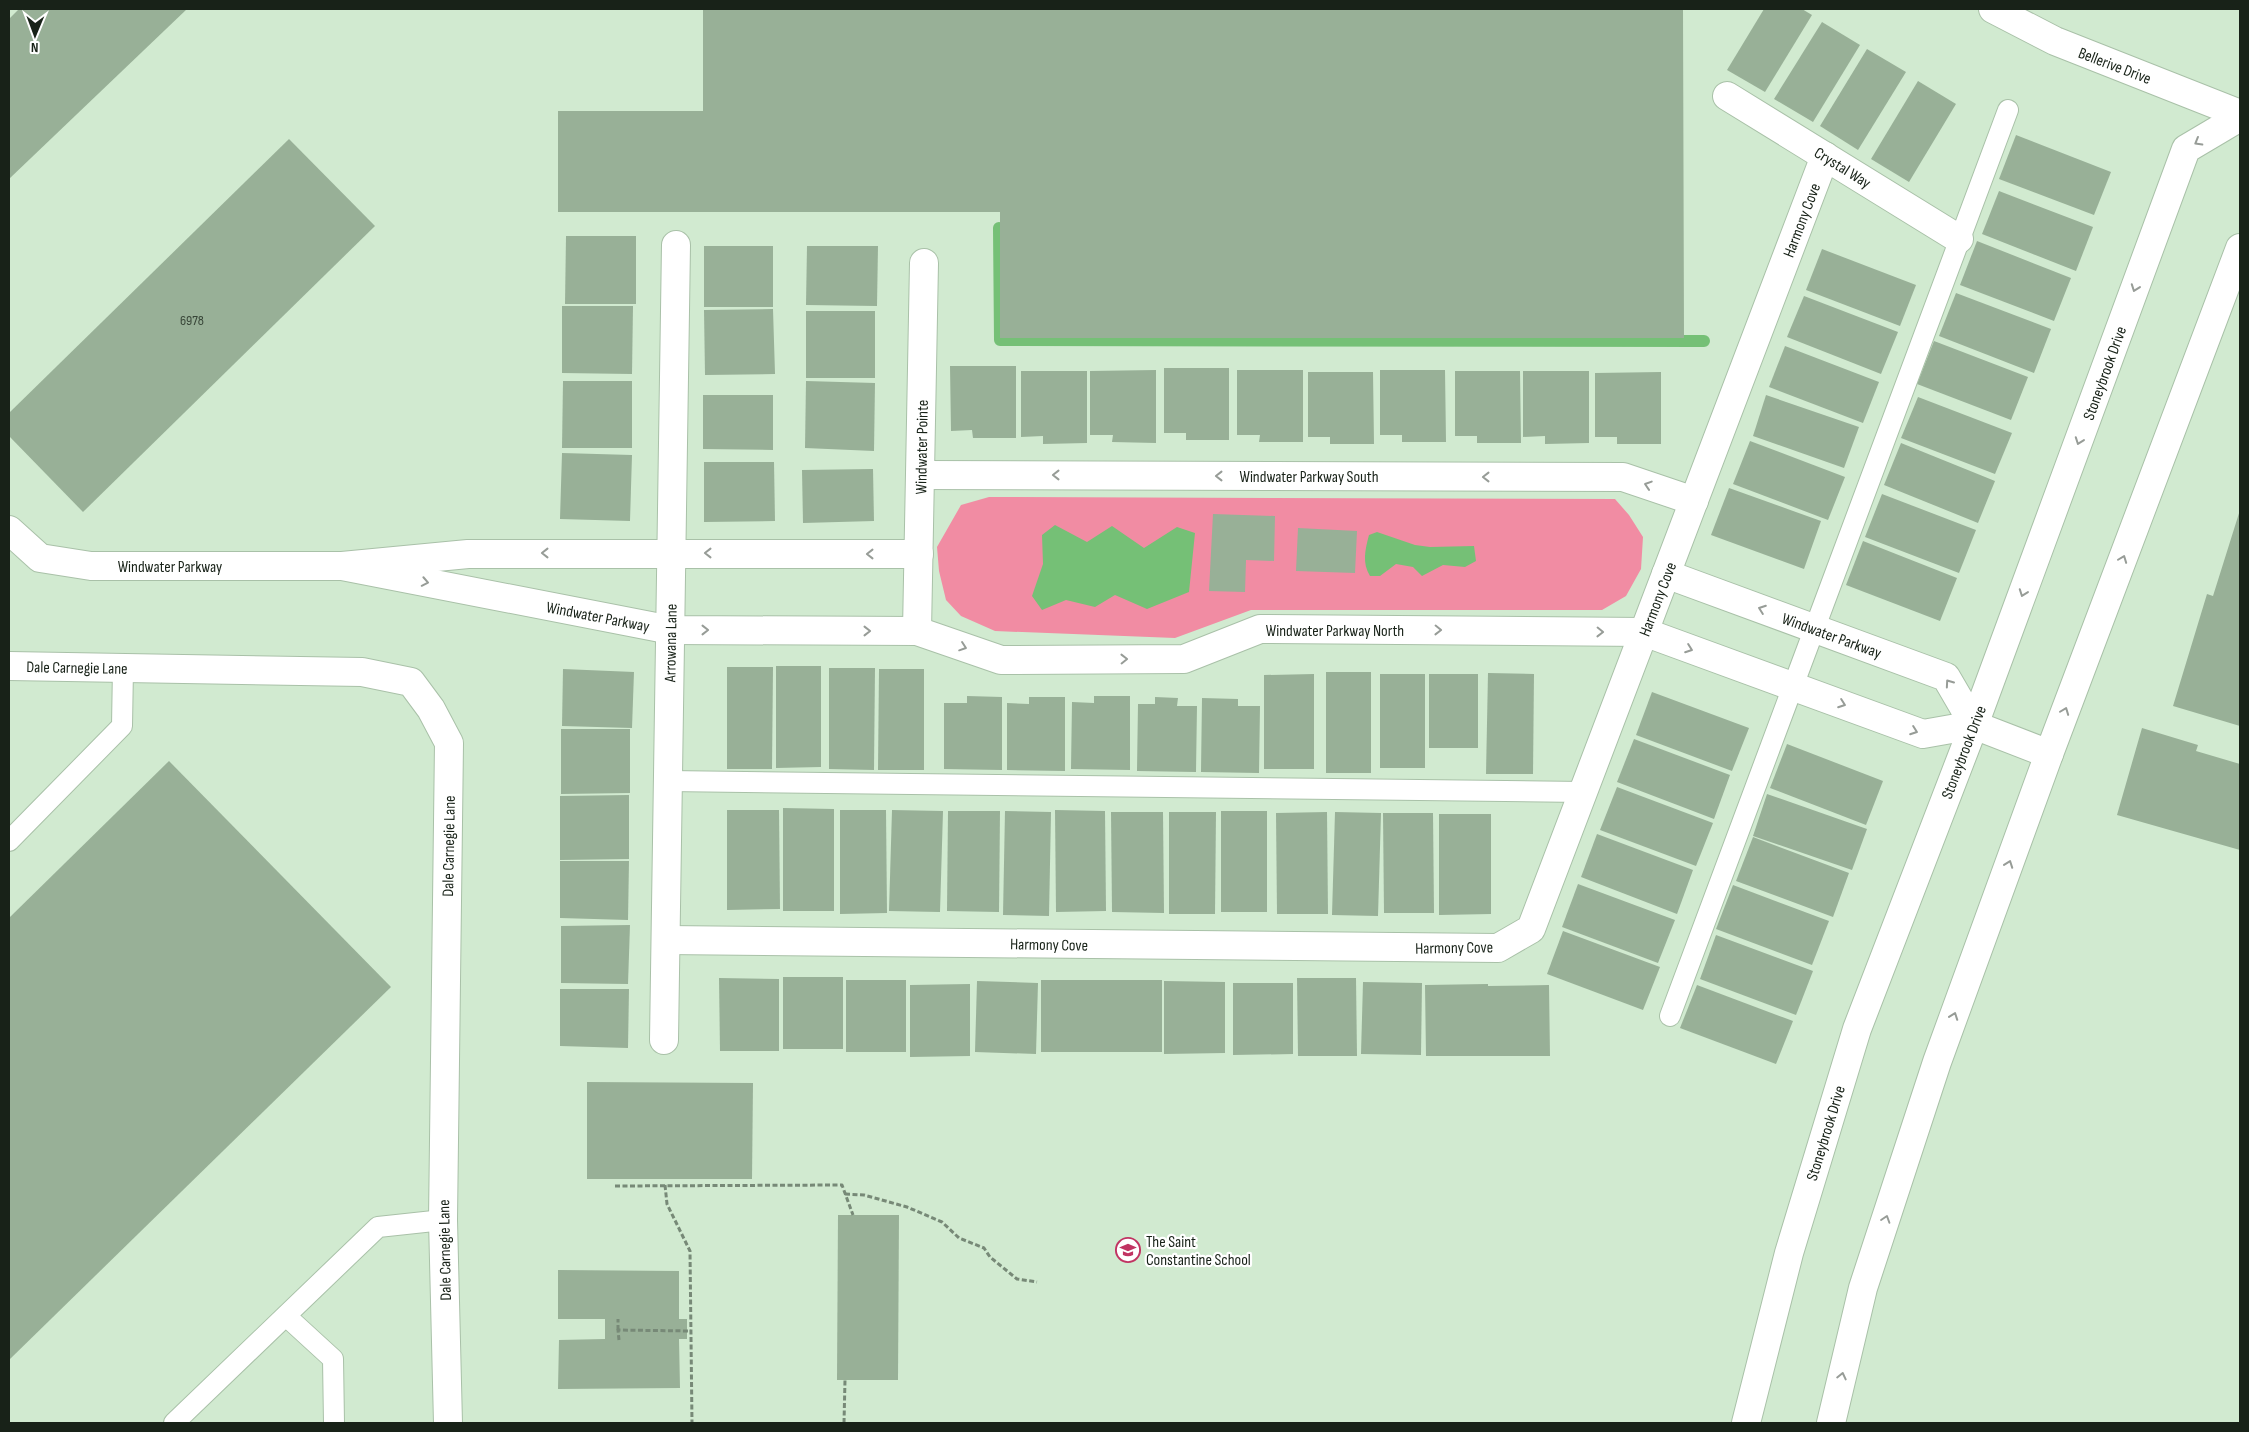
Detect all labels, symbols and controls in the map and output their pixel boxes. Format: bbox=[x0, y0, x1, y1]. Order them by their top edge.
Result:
north arrow bbox=[10, 10, 60, 60]
text: N bbox=[31, 39, 39, 56]
street label: Bellerive Drive bbox=[2075, 44, 2154, 89]
one-way arrow bbox=[2195, 136, 2204, 146]
street label: Crystal Way bbox=[1810, 144, 1874, 193]
street label: Harmony Cove bbox=[1780, 181, 1825, 260]
one-way arrow bbox=[2131, 284, 2141, 292]
house number: 6978 bbox=[180, 312, 204, 329]
street label: Stoneybrook Drive bbox=[2080, 324, 2131, 423]
street label: Windwater Pointe bbox=[912, 400, 933, 495]
one-way arrow bbox=[2075, 436, 2085, 445]
street label: Windwater Parkway South bbox=[1239, 468, 1379, 487]
one-way arrow bbox=[1052, 470, 1060, 480]
one-way arrow bbox=[1215, 471, 1222, 481]
one-way arrow bbox=[1482, 472, 1490, 482]
one-way arrow bbox=[1644, 481, 1652, 491]
one-way arrow bbox=[704, 547, 712, 558]
one-way arrow bbox=[541, 548, 549, 558]
one-way arrow bbox=[866, 548, 874, 559]
one-way arrow bbox=[2116, 555, 2127, 564]
street label: Windwater Parkway bbox=[118, 558, 222, 577]
street label: Harmony Cove bbox=[1636, 560, 1681, 639]
one-way arrow bbox=[420, 576, 429, 587]
one-way arrow bbox=[2019, 589, 2029, 597]
street label: Windwater Parkway bbox=[545, 598, 651, 637]
street label: Arrowana Lane bbox=[661, 604, 682, 683]
one-way arrow bbox=[1759, 605, 1767, 615]
street label: Windwater Parkway bbox=[1779, 610, 1884, 663]
street label: Windwater Parkway North bbox=[1266, 622, 1404, 641]
one-way arrow bbox=[702, 625, 709, 635]
one-way arrow bbox=[1434, 625, 1442, 635]
one-way arrow bbox=[864, 626, 872, 636]
one-way arrow bbox=[1596, 627, 1604, 637]
one-way arrow bbox=[959, 641, 967, 651]
one-way arrow bbox=[1685, 643, 1693, 653]
one-way arrow bbox=[1120, 654, 1128, 664]
street label: Dale Carnegie Lane bbox=[26, 658, 128, 679]
one-way arrow bbox=[1946, 679, 1955, 689]
one-way arrow bbox=[1837, 698, 1846, 708]
street label: Stoneybrook Drive bbox=[1938, 703, 1991, 802]
one-way arrow bbox=[2059, 707, 2069, 716]
one-way arrow bbox=[1909, 725, 1918, 735]
street label: Dale Carnegie Lane bbox=[439, 795, 460, 897]
one-way arrow bbox=[2003, 860, 2013, 868]
street label: Harmony Cove bbox=[1010, 935, 1088, 956]
street label: Harmony Cove bbox=[1415, 938, 1493, 959]
one-way arrow bbox=[1948, 1013, 1958, 1021]
street label: Stoneybrook Drive bbox=[1803, 1084, 1850, 1183]
street label: Dale Carnegie Lane bbox=[435, 1199, 456, 1301]
one-way arrow bbox=[1880, 1216, 1890, 1224]
place label: The Saint Constantine School bbox=[1146, 1233, 1251, 1270]
school or university icon: The Saint Constantine School bbox=[1115, 1237, 1141, 1263]
one-way arrow bbox=[1836, 1371, 1847, 1380]

